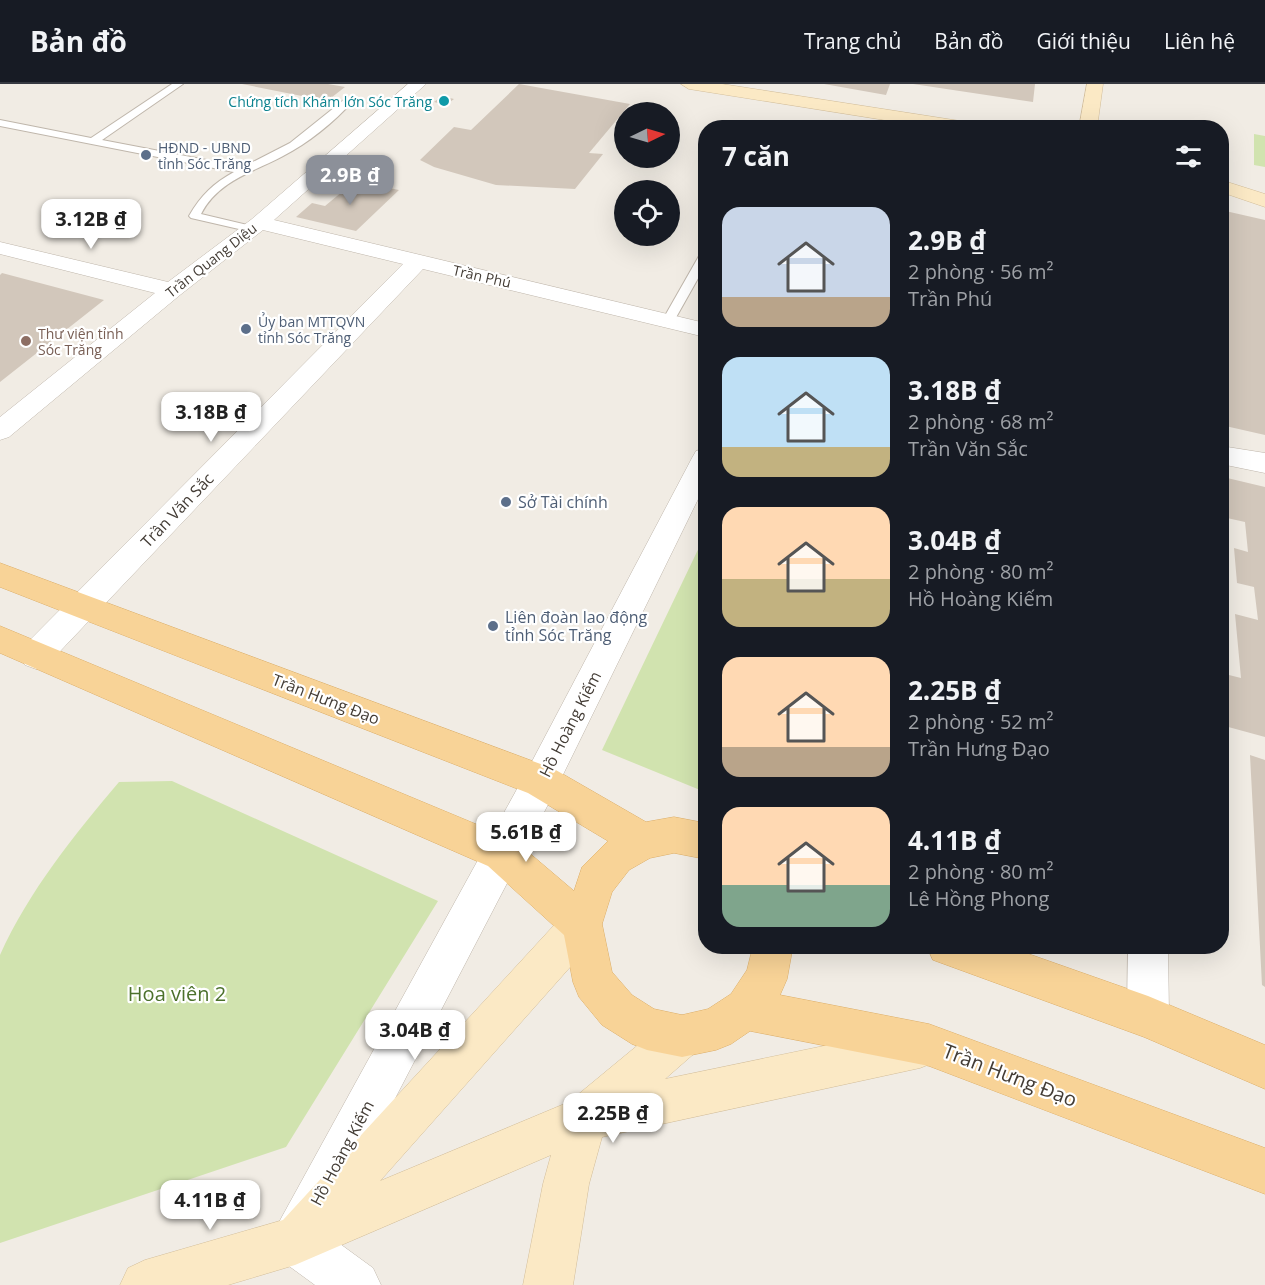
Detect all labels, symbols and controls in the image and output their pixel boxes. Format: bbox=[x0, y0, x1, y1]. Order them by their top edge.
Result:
text: Bản đồ bbox=[30, 22, 127, 60]
text: Trang chủ bbox=[804, 27, 901, 55]
text: Bản đồ bbox=[934, 27, 1003, 55]
text: Giới thiệu bbox=[1036, 27, 1131, 55]
text: Liên hệ bbox=[1164, 27, 1235, 55]
place label: Chứng tích Khám lớn Sóc Trăng bbox=[228, 92, 432, 111]
marker: Chứng tích Khám lớn Sóc Trăng bbox=[437, 94, 451, 108]
north arrow bbox=[614, 102, 680, 168]
map controls bbox=[614, 102, 680, 246]
place label: HĐND - UBND tỉnh Sóc Trăng bbox=[158, 138, 252, 173]
text: 7 căn bbox=[722, 138, 790, 174]
icon: filters bbox=[1172, 140, 1205, 173]
marker: HĐND - UBND tỉnh Sóc Trăng bbox=[139, 148, 153, 162]
pin: 2.9B ₫ bbox=[301, 155, 399, 206]
text: 2.9B ₫ bbox=[320, 161, 380, 188]
button: locate bbox=[614, 180, 680, 246]
pin: 3.12B ₫ bbox=[36, 199, 146, 250]
text: 3.12B ₫ bbox=[55, 205, 127, 232]
street label: Trần Quang Diệu bbox=[162, 218, 260, 302]
text: 2.9B ₫ bbox=[908, 222, 986, 258]
icon: home bbox=[770, 231, 842, 303]
text: 2 phòng · 56 m² bbox=[908, 258, 1053, 285]
street label: Trần Phú bbox=[451, 260, 513, 292]
text: Trần Phú bbox=[908, 285, 992, 312]
place label: Ủy ban MTTQVN tỉnh Sóc Trăng bbox=[258, 312, 365, 347]
marker: Ủy ban MTTQVN tỉnh Sóc Trăng bbox=[239, 322, 253, 336]
place label: Thư viện tỉnh Sóc Trăng bbox=[38, 324, 124, 359]
marker: Thư viện tỉnh Sóc Trăng bbox=[19, 334, 33, 348]
text: 3.18B ₫ bbox=[908, 372, 1001, 408]
icon: home bbox=[770, 381, 842, 453]
pin: 3.18B ₫ bbox=[156, 392, 266, 443]
text: 3.18B ₫ bbox=[175, 398, 247, 425]
text: 2 phòng · 68 m² bbox=[908, 408, 1053, 435]
text: Trần Văn Sắc bbox=[908, 435, 1028, 462]
street label: Trần Văn Sắc bbox=[136, 468, 218, 552]
place label: Sở Tài chính bbox=[518, 491, 608, 513]
marker: Sở Tài chính bbox=[499, 495, 513, 509]
text: 3.04B ₫ bbox=[908, 522, 1001, 558]
icon: home bbox=[770, 531, 842, 603]
text: 2 phòng · 80 m² bbox=[908, 558, 1053, 585]
text: Hồ Hoàng Kiếm bbox=[908, 585, 1053, 612]
place label: Liên đoàn lao động tỉnh Sóc Trăng bbox=[505, 606, 648, 646]
marker: Liên đoàn lao động tỉnh Sóc Trăng bbox=[486, 619, 500, 633]
street label: Hồ Hoàng Kiếm bbox=[534, 667, 606, 781]
street label: Trần Hưng Đạo bbox=[269, 668, 383, 730]
text: 2.25B ₫ bbox=[908, 672, 1001, 708]
icon: home bbox=[770, 681, 842, 753]
text: 2 phòng · 52 m² bbox=[908, 708, 1053, 735]
text: Trần Hưng Đạo bbox=[908, 735, 1050, 762]
pin: 5.61B ₫ bbox=[471, 812, 581, 863]
text: 5.61B ₫ bbox=[490, 818, 562, 845]
text: 4.11B ₫ bbox=[908, 822, 1001, 858]
icon: home bbox=[770, 831, 842, 903]
text: 2 phòng · 80 m² bbox=[908, 858, 1053, 885]
text: Lê Hồng Phong bbox=[908, 885, 1049, 912]
park label: Hoa viên 2 bbox=[128, 980, 226, 1007]
pin: 3.04B ₫ bbox=[360, 1010, 470, 1061]
text: 3.04B ₫ bbox=[379, 1016, 451, 1043]
street label: Trần Hưng Đạo bbox=[939, 1037, 1081, 1113]
pin: 2.25B ₫ bbox=[558, 1093, 668, 1144]
street label: Hồ Hoàng Kiếm bbox=[305, 1097, 379, 1209]
text: 2.25B ₫ bbox=[577, 1099, 649, 1126]
pin: 4.11B ₫ bbox=[155, 1180, 265, 1231]
text: 4.11B ₫ bbox=[174, 1186, 246, 1213]

